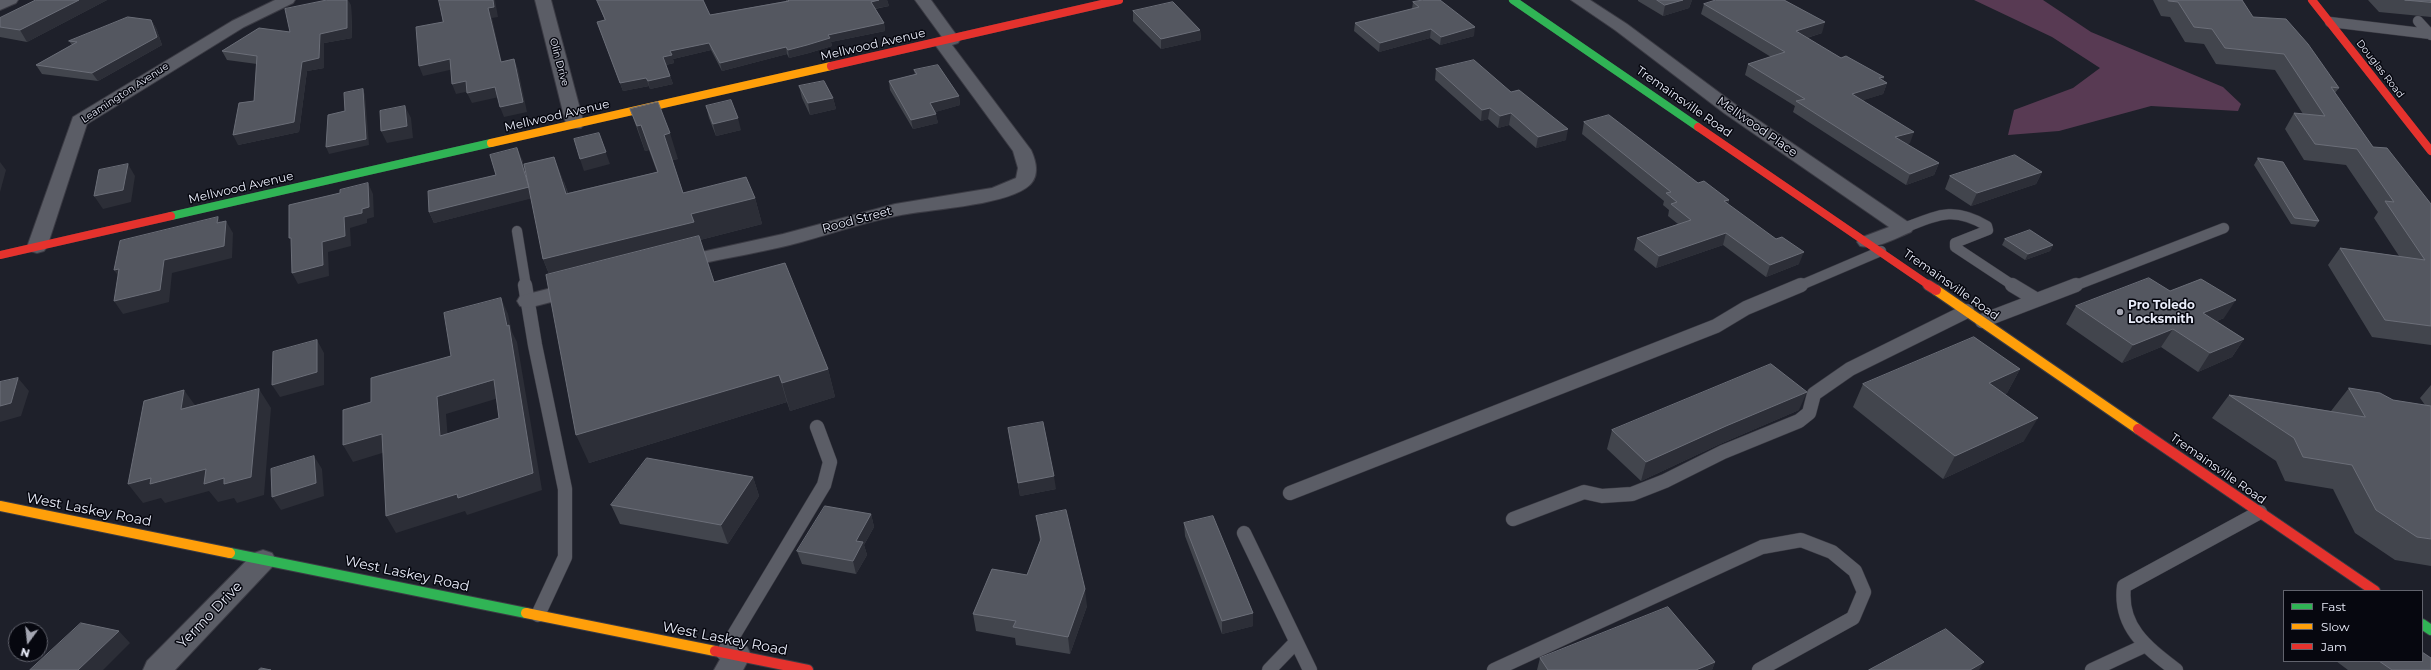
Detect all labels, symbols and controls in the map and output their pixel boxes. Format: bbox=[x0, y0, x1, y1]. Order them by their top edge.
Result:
street label: Mellwood Avenue bbox=[819, 26, 927, 64]
street label: Olin Drive bbox=[547, 37, 571, 87]
street label: Douglas Road bbox=[2354, 38, 2406, 100]
street label: Leamington Avenue bbox=[79, 60, 171, 126]
street label: Tremainsville Road bbox=[1633, 64, 1735, 140]
street label: Mellwood Place bbox=[1714, 94, 1800, 160]
street label: Mellwood Avenue bbox=[503, 97, 611, 135]
street label: Mellwood Avenue bbox=[187, 169, 295, 207]
street label: Rood Street bbox=[821, 204, 893, 236]
street label: Tremainsville Road bbox=[1900, 247, 2002, 323]
place label: Pro Toledo Locksmith bbox=[2128, 298, 2195, 326]
marker: Pro Toledo Locksmith bbox=[2115, 307, 2125, 317]
street label: Tremainsville Road bbox=[2167, 431, 2269, 507]
street label: West Laskey Road bbox=[25, 490, 153, 530]
street label: West Laskey Road bbox=[343, 553, 471, 595]
street label: Yermo Drive bbox=[174, 578, 246, 652]
legend bbox=[2283, 590, 2423, 662]
text: Fast bbox=[2321, 599, 2346, 614]
street label: West Laskey Road bbox=[661, 619, 789, 659]
text: Slow bbox=[2321, 619, 2350, 634]
north arrow bbox=[8, 622, 48, 662]
text: Jam bbox=[2321, 639, 2347, 654]
text: N bbox=[19, 645, 31, 661]

